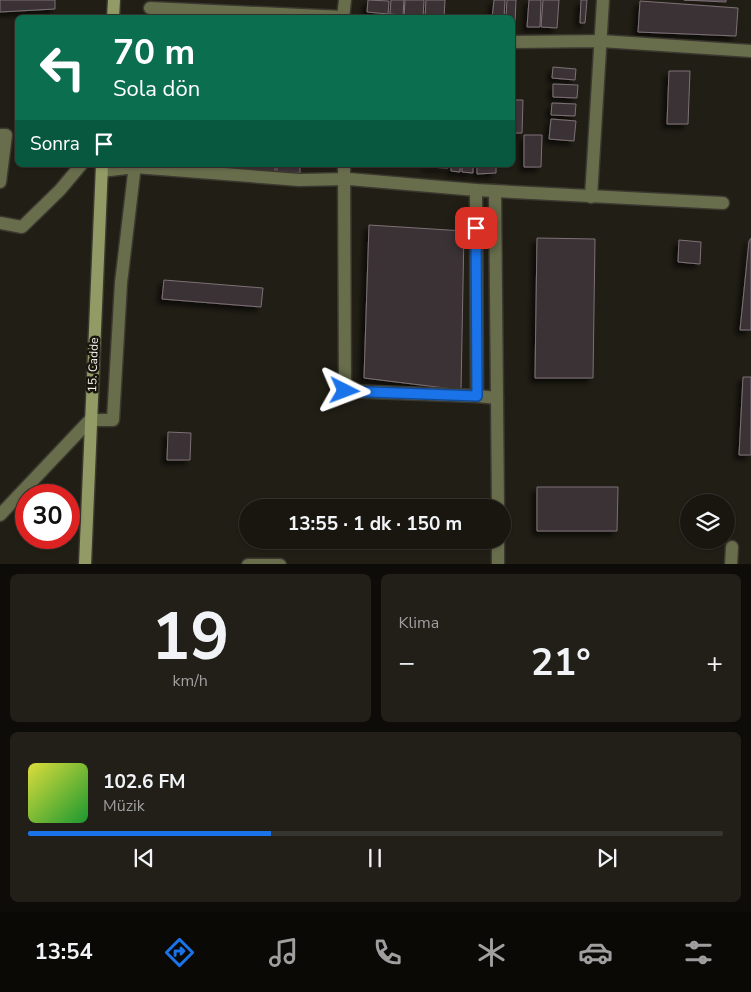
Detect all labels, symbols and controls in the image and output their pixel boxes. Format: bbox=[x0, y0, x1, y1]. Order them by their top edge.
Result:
text: 70 m bbox=[113, 29, 195, 76]
icon: left bbox=[30, 35, 95, 100]
text: Sola dön bbox=[113, 74, 200, 104]
icon: arrive bbox=[90, 130, 118, 158]
text: Sonra bbox=[30, 131, 80, 157]
pin bbox=[455, 207, 497, 249]
icon: arrive bbox=[462, 214, 490, 242]
street label: 15. Cadde bbox=[84, 337, 102, 393]
position arrow bbox=[318, 364, 370, 416]
speed limit sign: 30 bbox=[15, 484, 80, 549]
map controls bbox=[680, 494, 735, 549]
button: layers bbox=[680, 494, 735, 549]
text: 13:55 · 1 dk · 150 m bbox=[288, 511, 462, 537]
text: 19 bbox=[151, 593, 229, 682]
text: Klima bbox=[399, 612, 439, 634]
text: 21° bbox=[531, 637, 591, 688]
text: − bbox=[399, 644, 415, 682]
text: + bbox=[706, 644, 723, 682]
text: km/h bbox=[173, 670, 208, 692]
text: 102.6 FM bbox=[103, 769, 186, 795]
text: Müzik bbox=[103, 795, 145, 817]
icon: previous bbox=[130, 844, 158, 872]
icon: pause bbox=[361, 844, 389, 872]
icon: next bbox=[593, 844, 621, 872]
icon: directions bbox=[162, 935, 197, 970]
icon: music bbox=[266, 935, 301, 970]
icon: phone bbox=[370, 935, 405, 970]
icon: climate bbox=[474, 935, 509, 970]
icon: car bbox=[578, 935, 613, 970]
icon: filters bbox=[681, 935, 716, 970]
text: 13:54 bbox=[34, 937, 93, 967]

